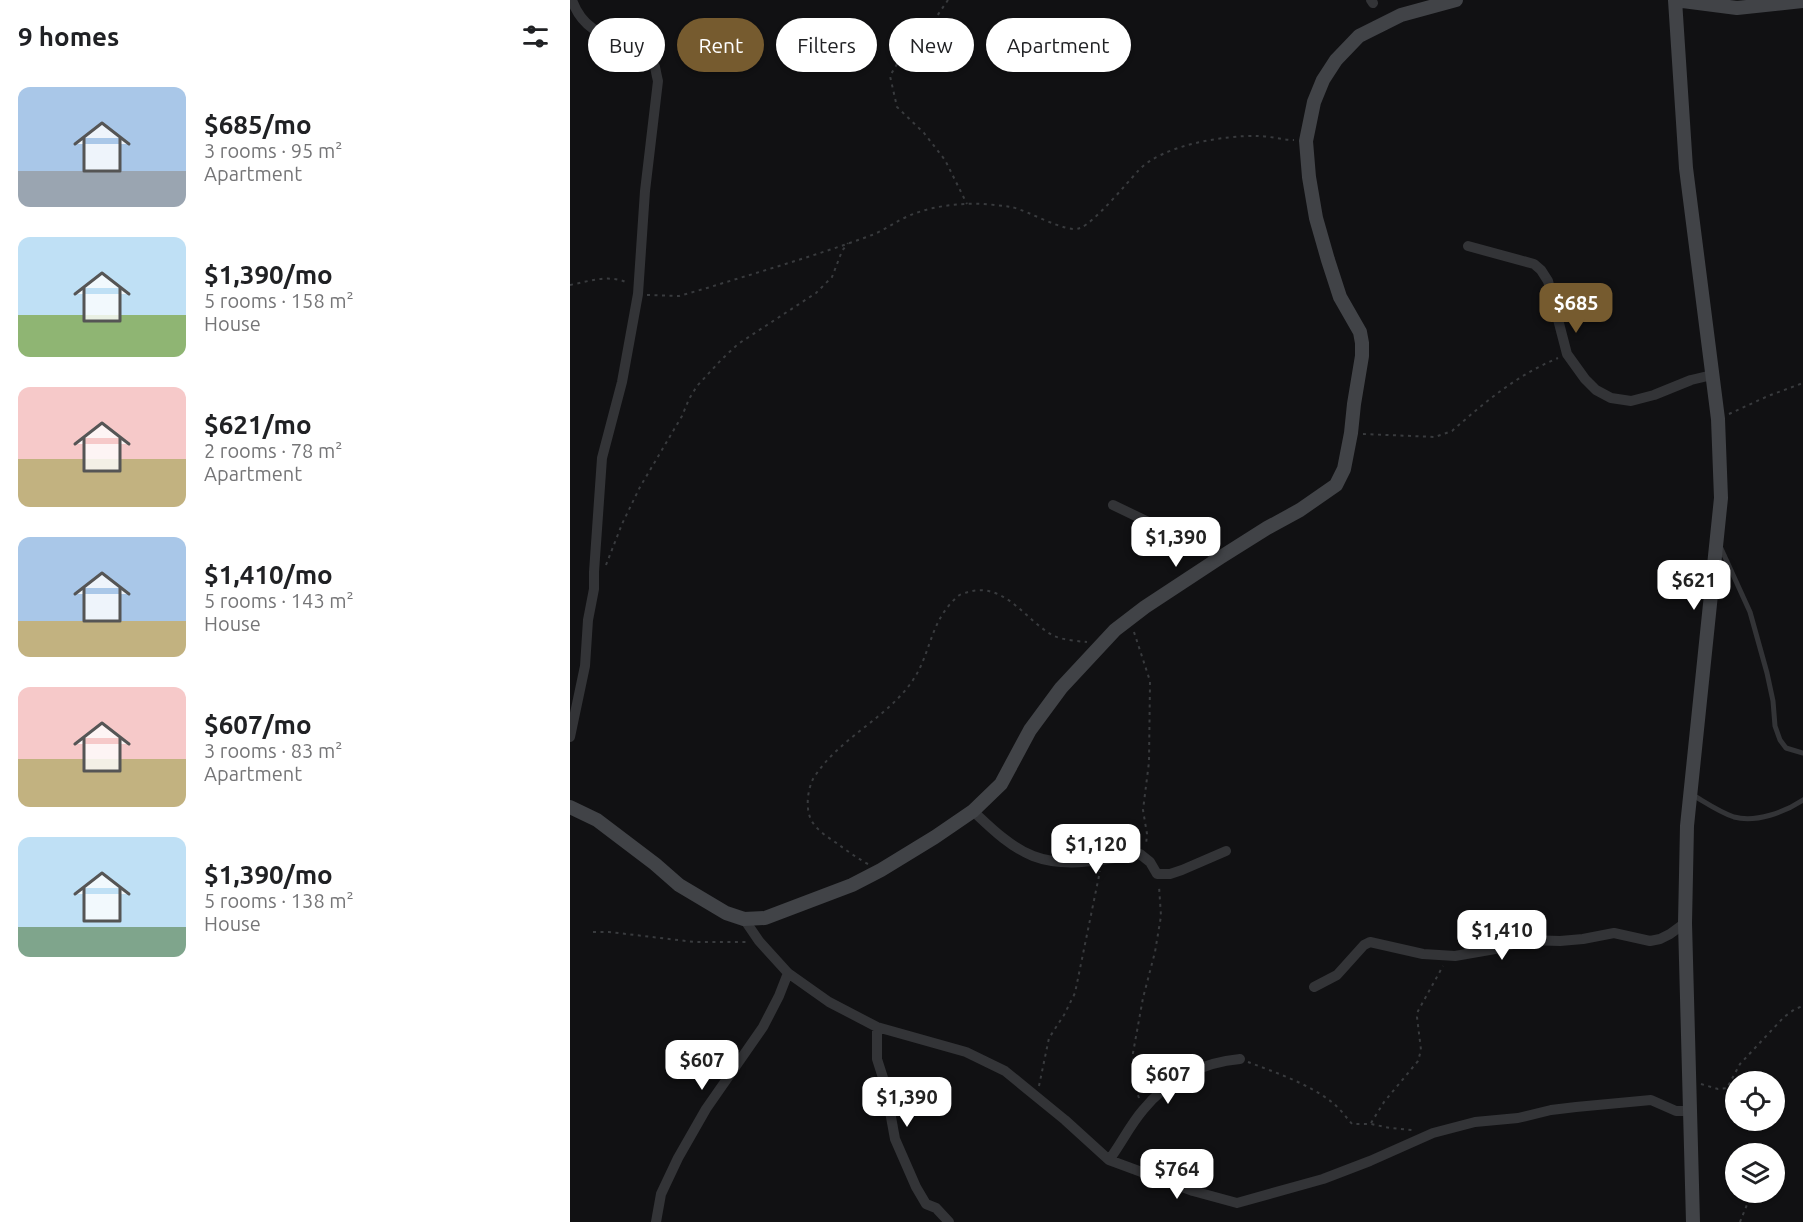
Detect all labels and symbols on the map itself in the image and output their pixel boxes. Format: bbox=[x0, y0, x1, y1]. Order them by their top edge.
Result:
pin: $685 bbox=[1540, 283, 1612, 334]
pin: $1,390 bbox=[1127, 517, 1225, 568]
pin: $621 bbox=[1658, 560, 1730, 611]
pin: $1,120 bbox=[1047, 824, 1145, 875]
pin: $1,410 bbox=[1453, 910, 1551, 961]
pin: $607 bbox=[666, 1040, 738, 1091]
pin: $607 bbox=[1132, 1054, 1204, 1105]
pin: $1,390 bbox=[858, 1077, 956, 1128]
pin: $764 bbox=[1141, 1149, 1213, 1200]

